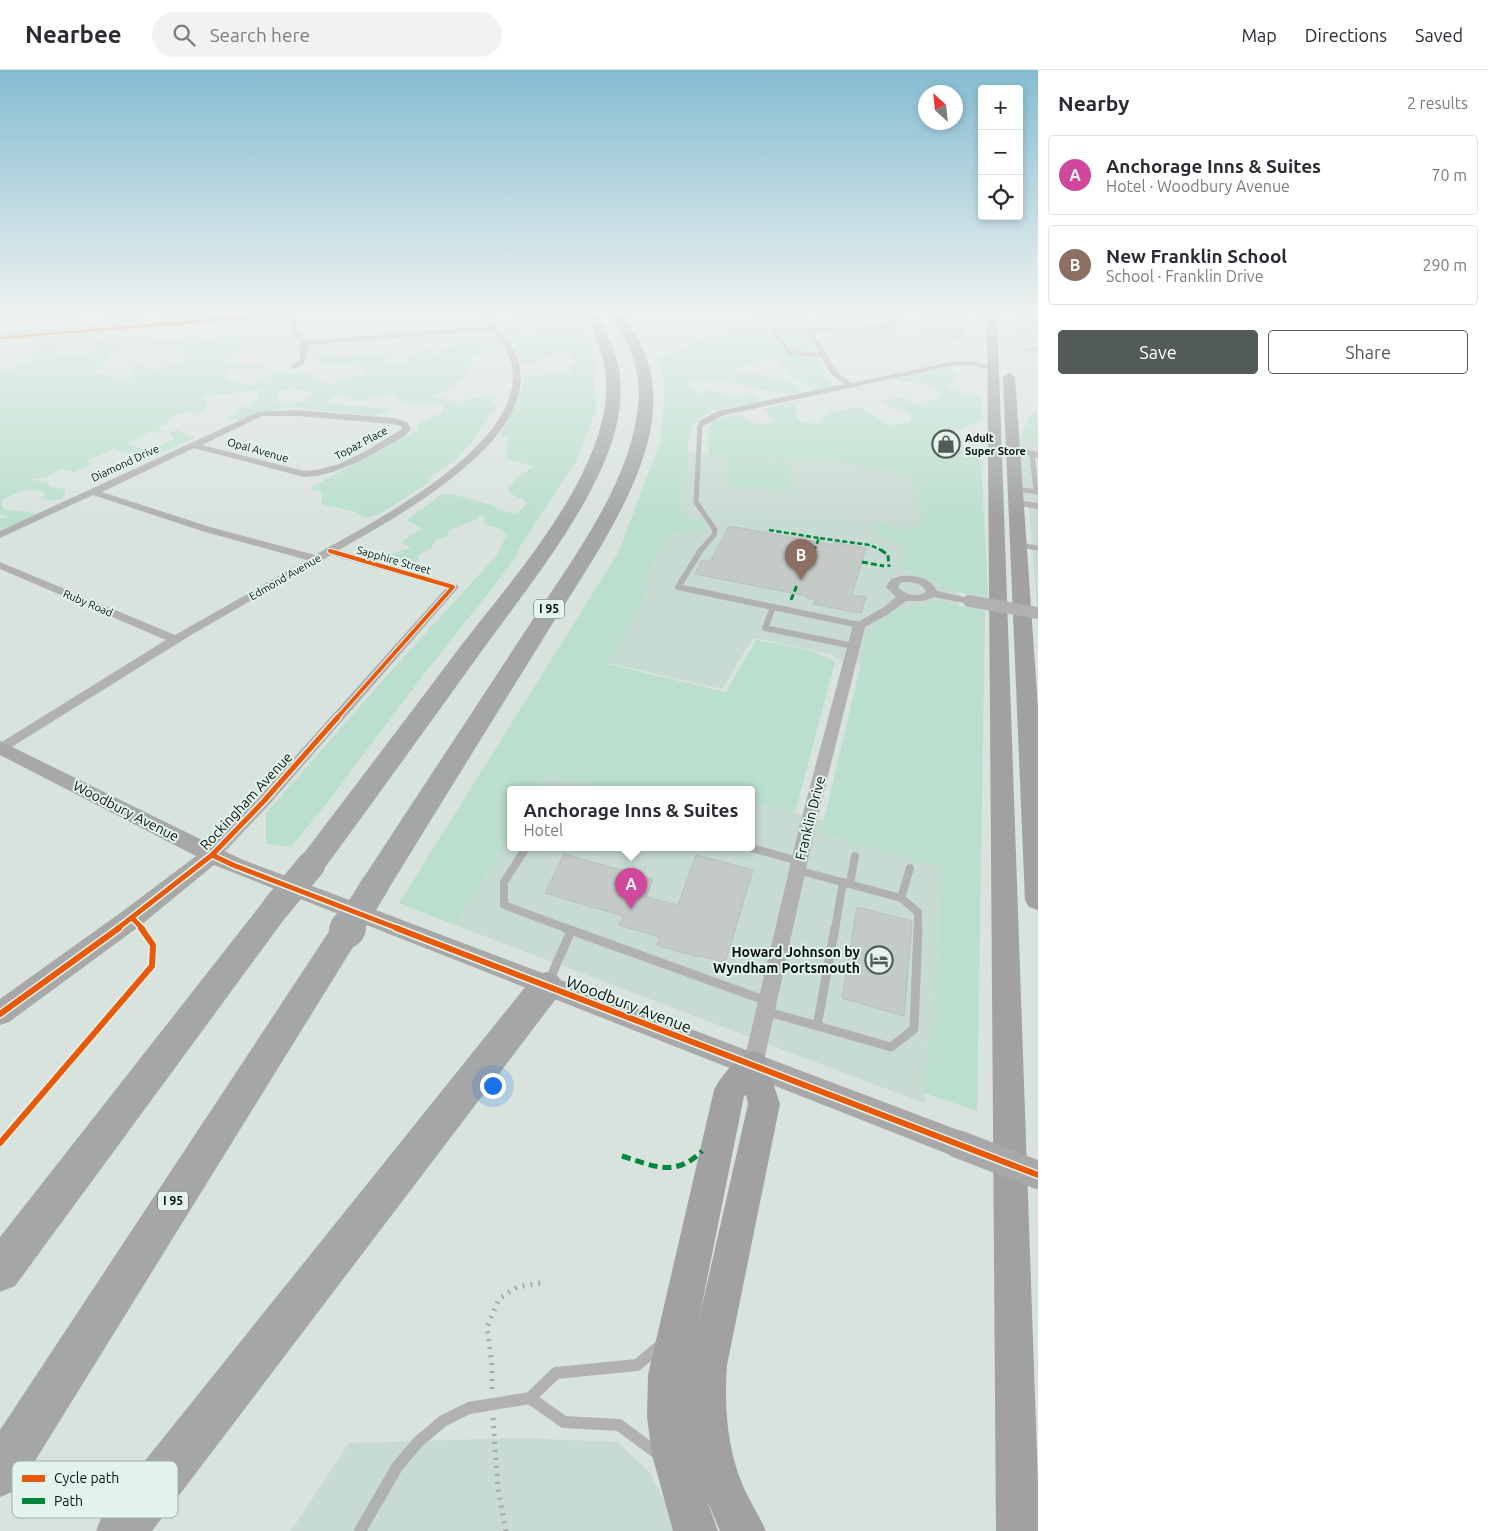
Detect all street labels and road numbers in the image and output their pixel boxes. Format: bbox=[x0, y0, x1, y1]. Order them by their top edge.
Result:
street label: Topaz Place bbox=[333, 424, 389, 462]
street label: Opal Avenue bbox=[226, 436, 290, 464]
street label: Diamond Drive bbox=[89, 442, 161, 484]
street label: Sapphire Street bbox=[355, 544, 433, 577]
street label: Edmond Avenue bbox=[247, 552, 323, 602]
street label: Ruby Road bbox=[61, 587, 115, 619]
road number: I 95 bbox=[534, 600, 564, 618]
street label: Rockingham Avenue bbox=[197, 749, 295, 853]
street label: Franklin Drive bbox=[792, 774, 828, 862]
street label: Woodbury Avenue bbox=[71, 777, 181, 845]
street label: Woodbury Avenue bbox=[564, 972, 694, 1036]
road number: I 95 bbox=[158, 1192, 188, 1210]

